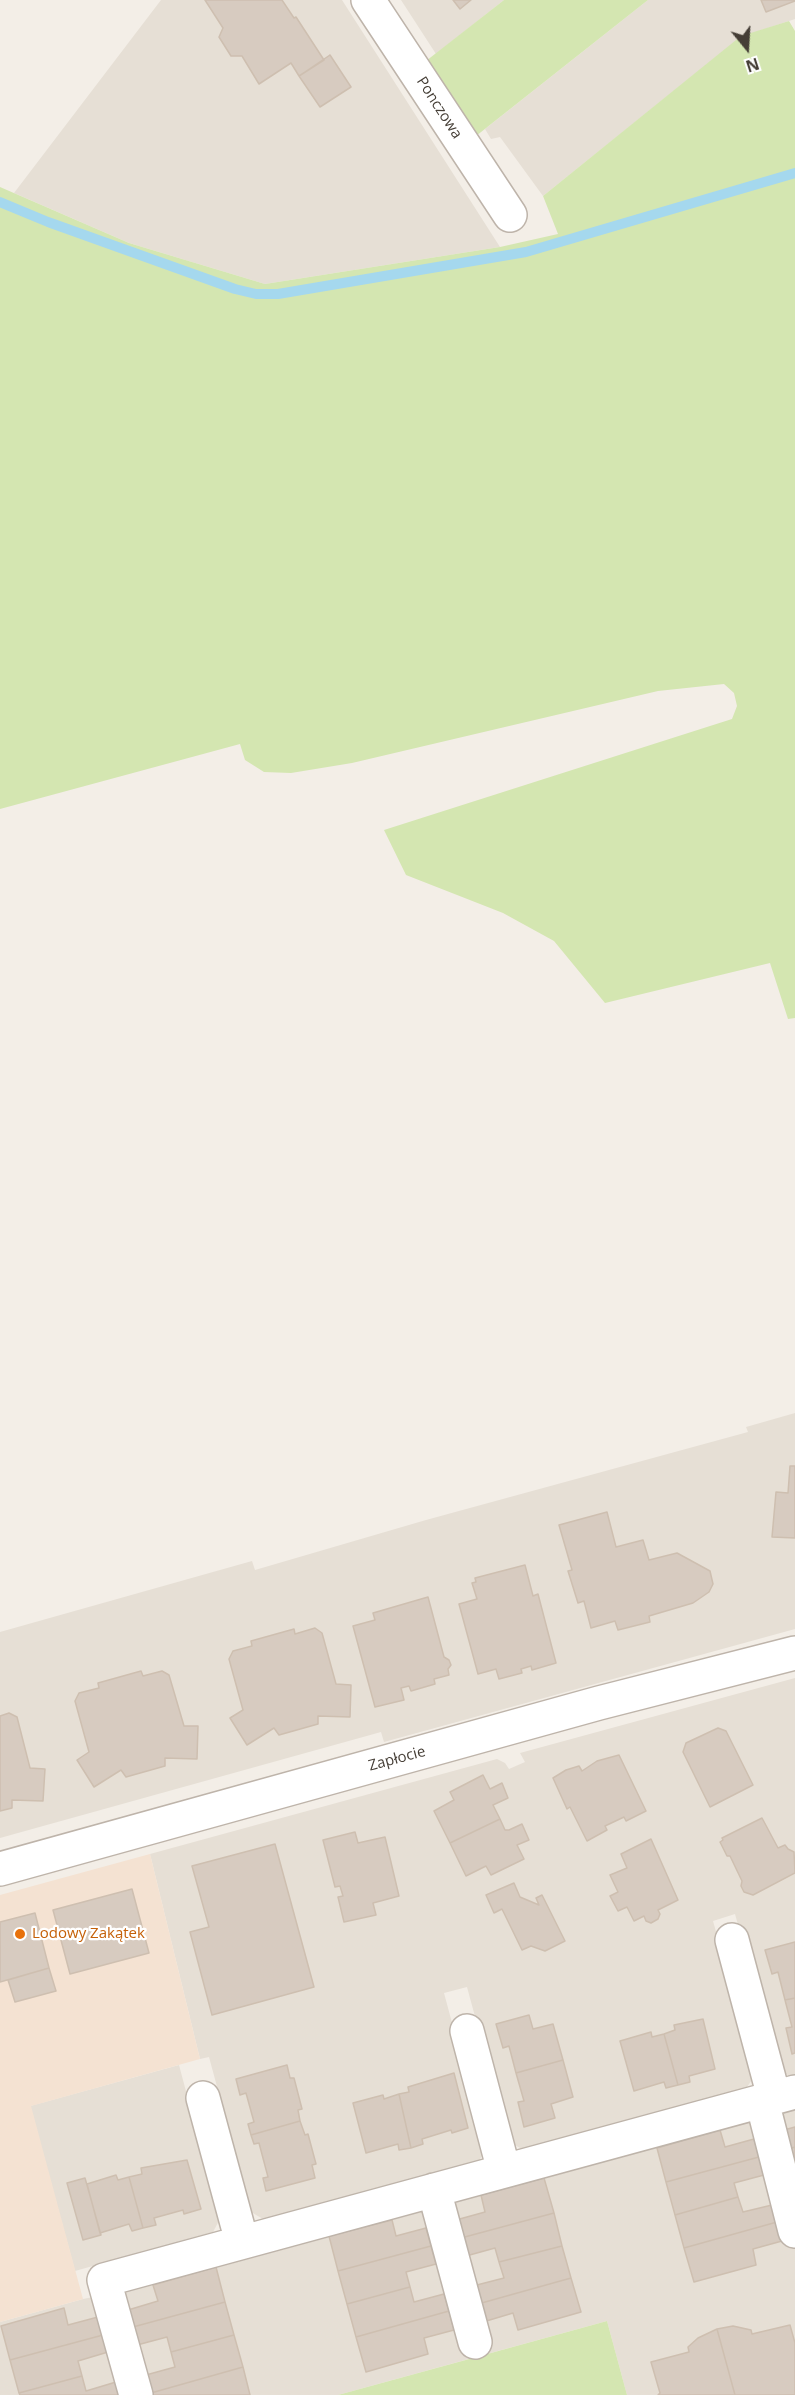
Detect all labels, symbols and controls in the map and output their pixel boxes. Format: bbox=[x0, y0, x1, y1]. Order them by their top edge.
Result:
north arrow bbox=[717, 18, 777, 78]
text: N bbox=[743, 53, 762, 78]
street label: Ponczowa bbox=[412, 74, 466, 142]
street label: Zapłocie bbox=[367, 1743, 427, 1775]
place label: Lodowy Zakątek bbox=[32, 1925, 145, 1943]
marker: Lodowy Zakątek bbox=[13, 1927, 27, 1941]

